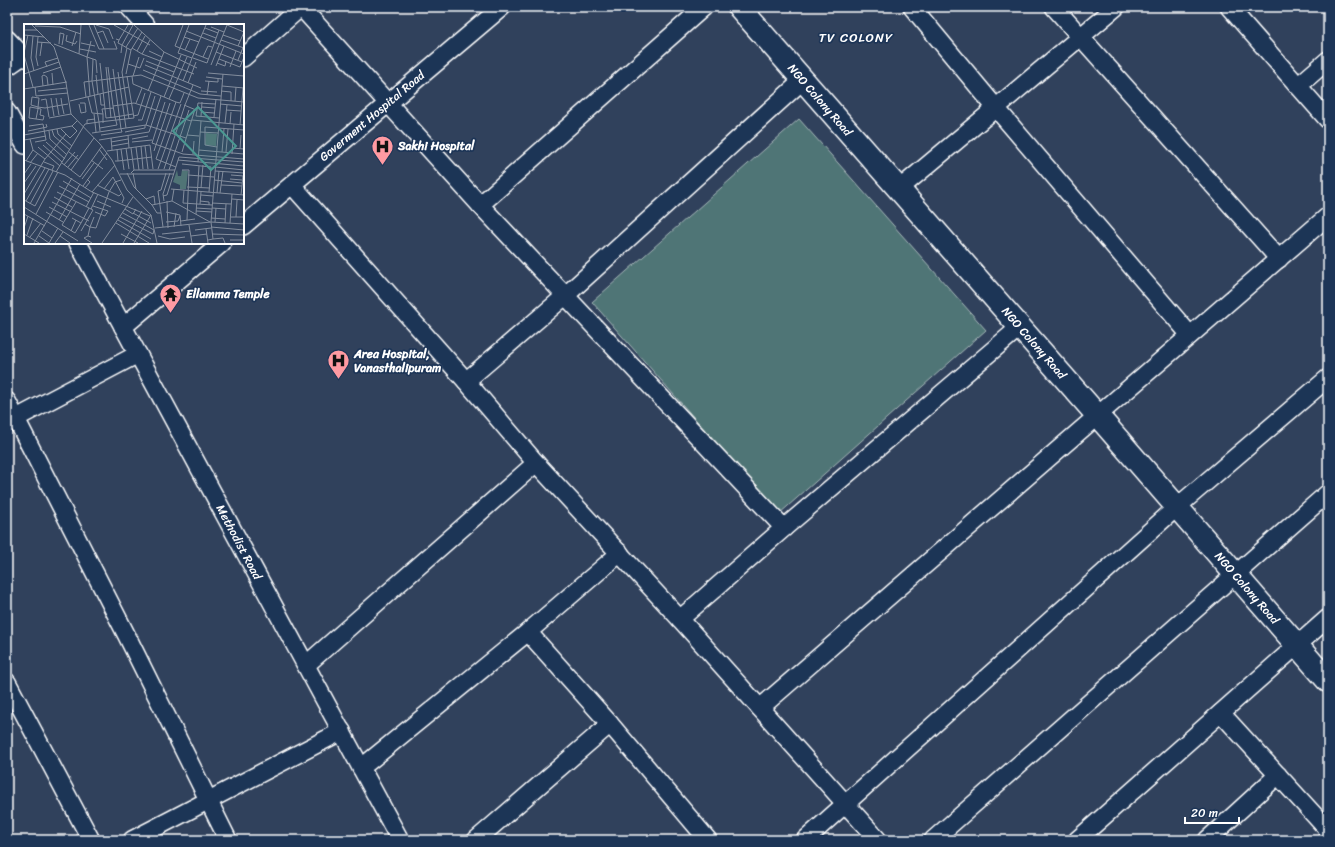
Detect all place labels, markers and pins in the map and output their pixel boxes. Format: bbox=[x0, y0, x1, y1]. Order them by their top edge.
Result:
hospital icon: Sakhi Hospital bbox=[369, 133, 395, 166]
place label: Sakhi Hospital bbox=[397, 135, 475, 157]
temple icon: Ellamma Temple bbox=[158, 281, 184, 314]
place label: Ellamma Temple bbox=[186, 283, 270, 305]
place label: Area Hospital, Vanasthalipuram bbox=[353, 343, 441, 379]
hospital icon: Area Hospital, Vanasthalipuram bbox=[325, 348, 351, 381]

